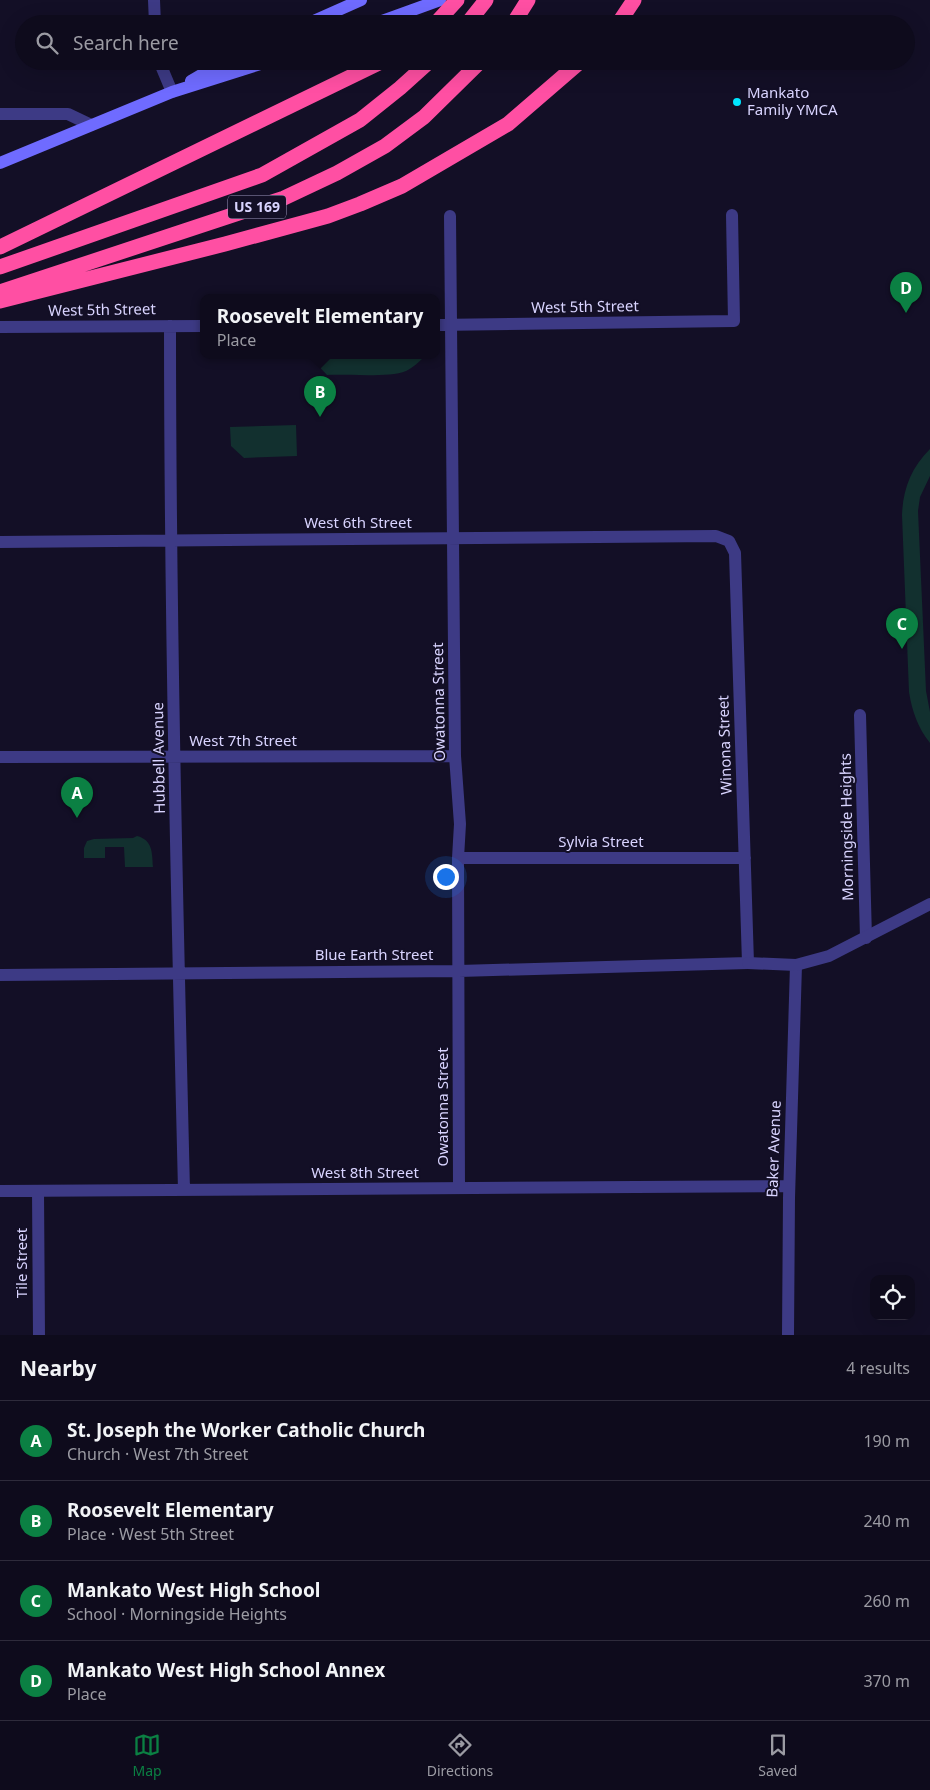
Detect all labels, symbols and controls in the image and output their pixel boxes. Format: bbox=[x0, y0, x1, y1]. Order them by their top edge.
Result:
search box bbox=[15, 15, 915, 70]
icon: search bbox=[33, 29, 61, 57]
text: Search here bbox=[73, 30, 179, 56]
place label: Mankato Family YMCA bbox=[747, 82, 838, 119]
marker: Mankato Family YMCA bbox=[731, 96, 743, 108]
road number: US 169 bbox=[228, 196, 286, 218]
pin: D bbox=[890, 272, 922, 313]
popup bbox=[200, 294, 440, 359]
street label: West 5th Street bbox=[531, 295, 640, 317]
street label: West 5th Street bbox=[48, 298, 157, 320]
text: Roosevelt Elementary bbox=[217, 303, 423, 329]
text: Place bbox=[217, 329, 256, 351]
pin: B bbox=[304, 376, 336, 417]
street label: West 6th Street bbox=[304, 512, 412, 532]
pin: C bbox=[886, 608, 918, 649]
street label: Owatonna Street bbox=[427, 642, 449, 762]
street label: Winona Street bbox=[712, 694, 736, 795]
street label: Hubbell Avenue bbox=[147, 702, 169, 814]
street label: West 7th Street bbox=[189, 730, 297, 750]
street label: Morningside Heights bbox=[835, 753, 857, 901]
pin: A bbox=[61, 777, 93, 818]
street label: Sylvia Street bbox=[558, 831, 644, 851]
your location bbox=[433, 864, 459, 890]
street label: Blue Earth Street bbox=[315, 944, 434, 964]
street label: Owatonna Street bbox=[432, 1047, 452, 1167]
street label: Baker Avenue bbox=[761, 1100, 785, 1198]
street label: West 8th Street bbox=[311, 1162, 419, 1182]
street label: Tile Street bbox=[11, 1227, 31, 1298]
map controls bbox=[870, 1275, 915, 1320]
button: locate bbox=[870, 1275, 915, 1320]
text: Nearby bbox=[20, 1354, 96, 1382]
text: 4 results bbox=[846, 1357, 910, 1379]
text: St. Joseph the Worker Catholic Church bbox=[67, 1417, 425, 1443]
text: A bbox=[30, 1430, 42, 1452]
text: 190 m bbox=[863, 1430, 910, 1452]
text: Church · West 7th Street bbox=[67, 1443, 248, 1465]
text: Roosevelt Elementary bbox=[67, 1497, 274, 1523]
text: B bbox=[31, 1510, 41, 1532]
text: 240 m bbox=[863, 1510, 910, 1532]
text: Place · West 5th Street bbox=[67, 1523, 234, 1545]
text: Mankato West High School bbox=[67, 1577, 320, 1603]
text: C bbox=[31, 1590, 41, 1612]
text: 260 m bbox=[863, 1590, 910, 1612]
text: School · Morningside Heights bbox=[67, 1603, 287, 1625]
text: Mankato West High School Annex bbox=[67, 1657, 385, 1683]
text: D bbox=[30, 1670, 42, 1692]
text: 370 m bbox=[863, 1670, 910, 1692]
text: Place bbox=[67, 1683, 107, 1705]
tab: Map bbox=[133, 1731, 162, 1780]
tab: Directions bbox=[427, 1731, 493, 1780]
tab: Saved bbox=[758, 1731, 797, 1780]

